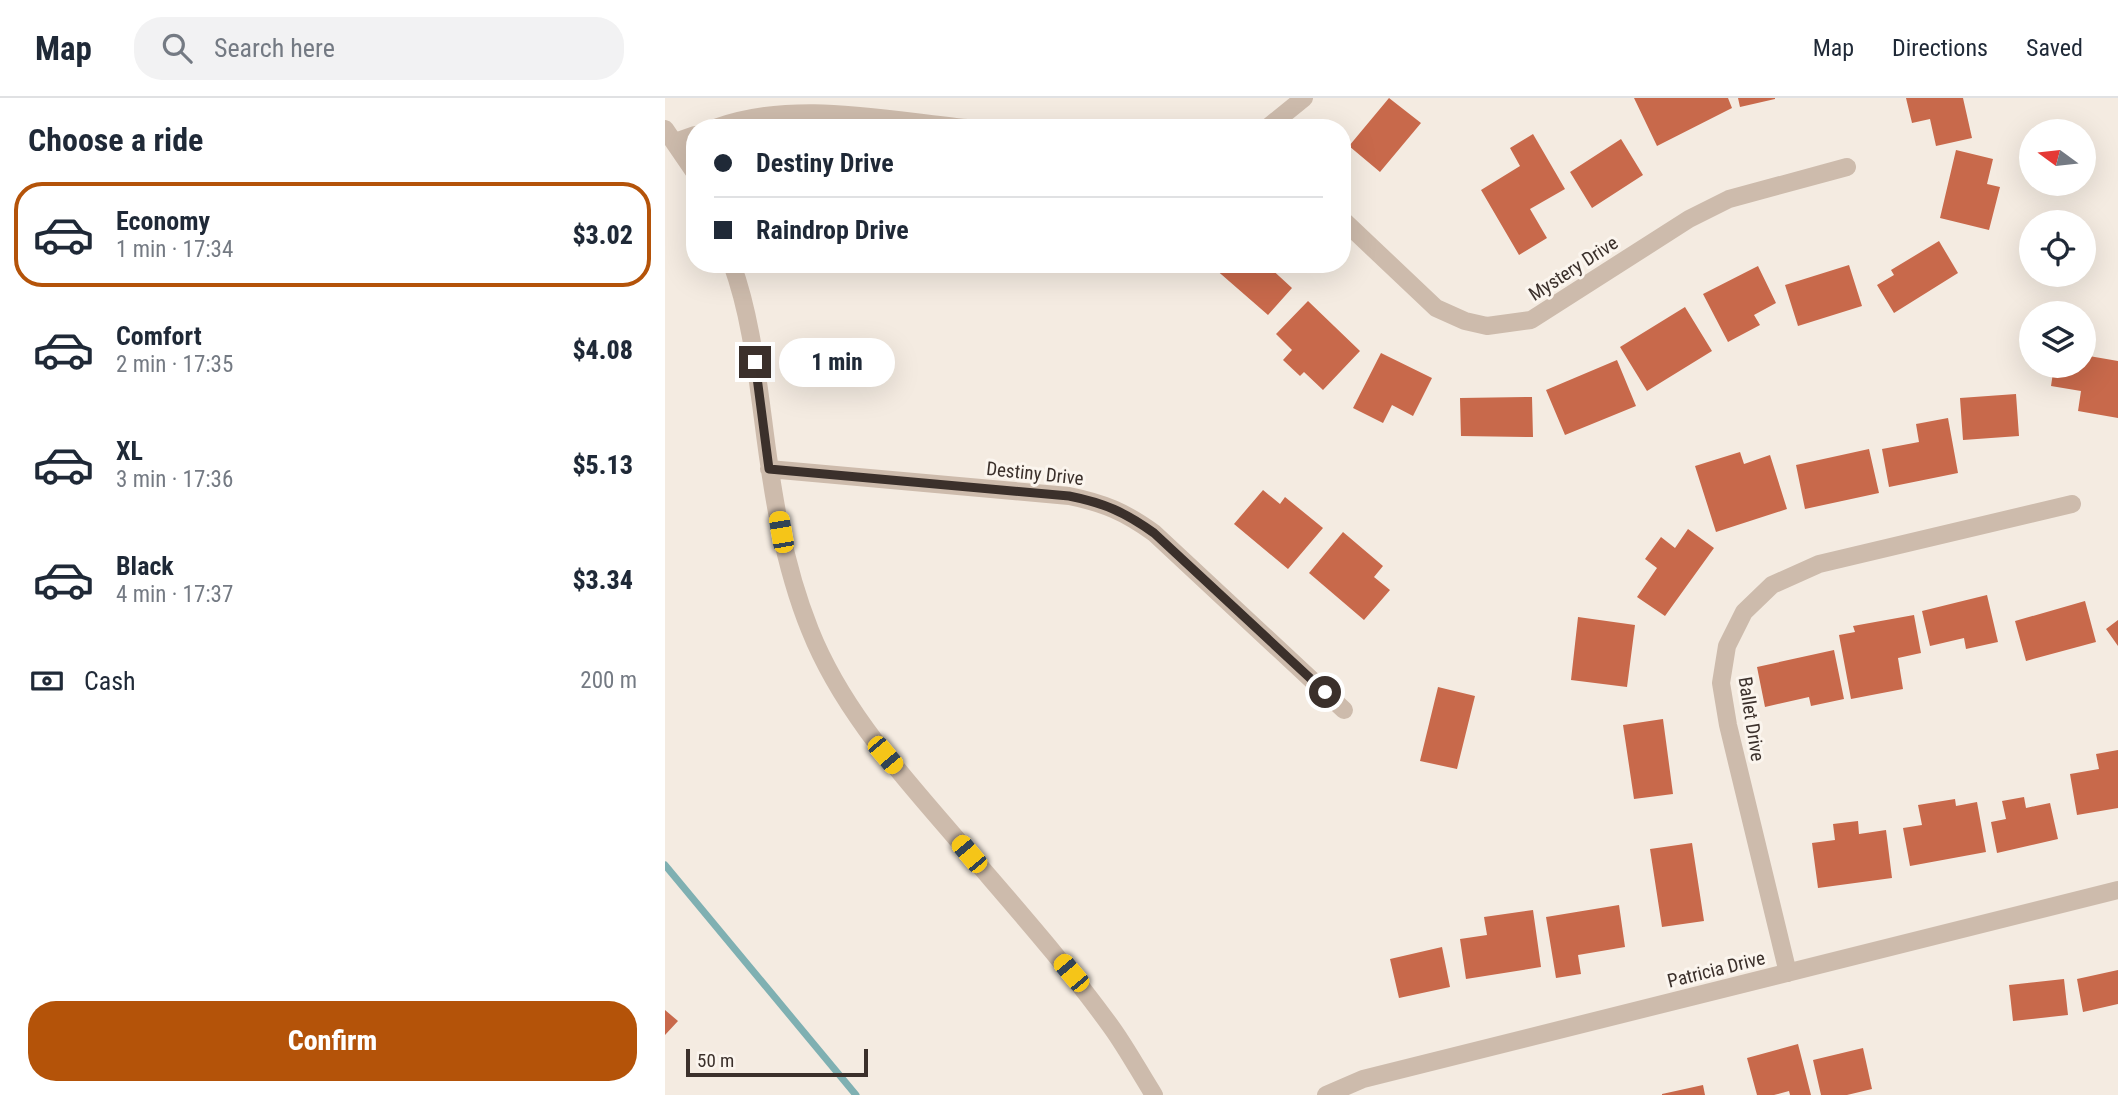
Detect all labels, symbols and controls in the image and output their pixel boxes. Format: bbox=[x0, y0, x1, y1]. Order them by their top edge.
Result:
search box bbox=[134, 17, 624, 80]
text: Map bbox=[35, 29, 92, 68]
icon: search bbox=[158, 29, 196, 67]
text: Search here bbox=[214, 33, 335, 63]
text: Map bbox=[1813, 34, 1854, 62]
text: Directions bbox=[1892, 34, 1988, 62]
text: Saved bbox=[2026, 34, 2083, 62]
north arrow bbox=[2019, 119, 2097, 196]
map controls bbox=[2019, 119, 2096, 378]
text: Choose a ride bbox=[28, 121, 203, 159]
text: Destiny Drive bbox=[756, 148, 894, 178]
icon: car bbox=[32, 203, 95, 266]
text: Economy bbox=[116, 206, 210, 236]
button: locate bbox=[2019, 210, 2096, 287]
text: Raindrop Drive bbox=[756, 215, 909, 245]
text: $3.02 bbox=[572, 220, 633, 250]
street label: Mystery Drive bbox=[1524, 231, 1622, 306]
text: 1 min · 17:34 bbox=[116, 236, 233, 263]
button: layers bbox=[2019, 301, 2096, 378]
icon: car bbox=[32, 318, 95, 381]
text: Comfort bbox=[116, 321, 202, 351]
text: $4.08 bbox=[572, 335, 633, 365]
callout: 1 min bbox=[779, 338, 895, 386]
route end bbox=[739, 346, 771, 378]
text: 1 min bbox=[811, 349, 863, 376]
text: 2 min · 17:35 bbox=[116, 351, 233, 378]
icon: car bbox=[32, 433, 95, 496]
text: XL bbox=[116, 436, 143, 466]
text: $5.13 bbox=[572, 450, 633, 480]
street label: Destiny Drive bbox=[985, 457, 1085, 490]
text: 3 min · 17:36 bbox=[116, 466, 233, 493]
car bbox=[768, 509, 795, 555]
icon: car bbox=[32, 548, 95, 611]
text: Black bbox=[116, 551, 174, 581]
text: $3.34 bbox=[572, 565, 633, 595]
text: 4 min · 17:37 bbox=[116, 581, 233, 608]
icon: cash bbox=[28, 662, 66, 700]
text: Cash bbox=[84, 666, 136, 696]
text: 200 m bbox=[580, 667, 637, 694]
street label: Ballet Drive bbox=[1733, 675, 1770, 763]
route start bbox=[1309, 676, 1341, 708]
car bbox=[864, 732, 907, 778]
car bbox=[948, 831, 991, 877]
street label: Patricia Drive bbox=[1665, 946, 1767, 993]
car bbox=[1050, 950, 1093, 996]
button: Confirm bbox=[28, 1001, 637, 1081]
scale bar bbox=[686, 1046, 868, 1078]
text: 50 m bbox=[697, 1049, 734, 1072]

